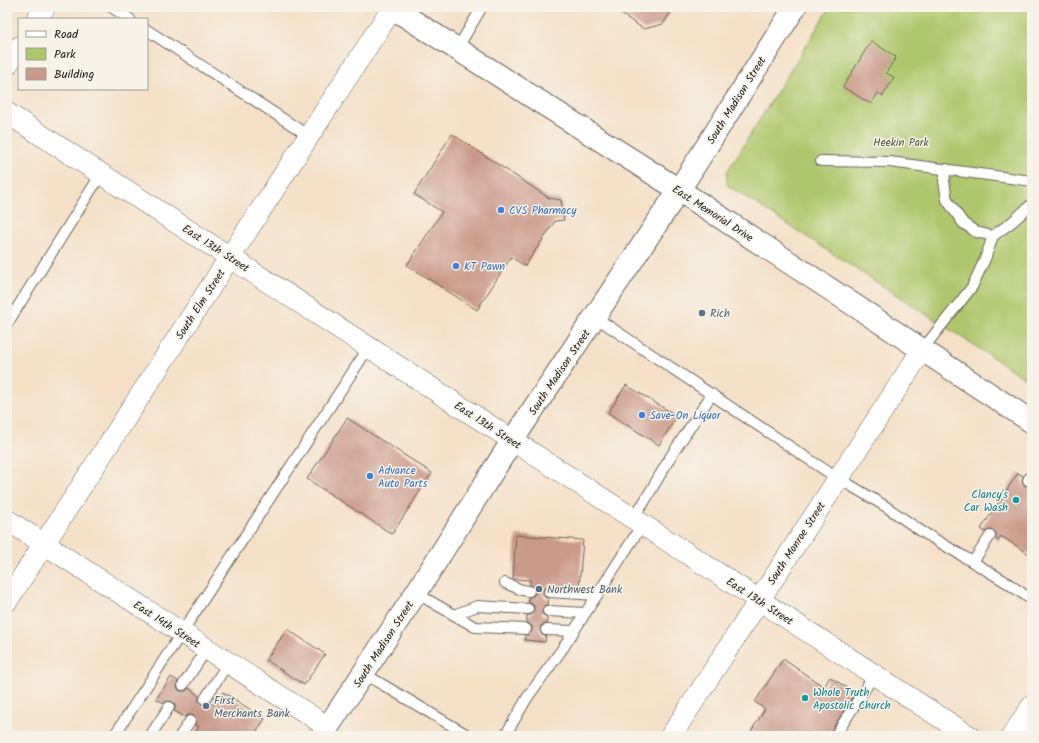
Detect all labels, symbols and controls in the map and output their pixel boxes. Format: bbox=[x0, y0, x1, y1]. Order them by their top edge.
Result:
legend bbox=[18, 18, 148, 90]
text: Road bbox=[54, 25, 79, 44]
text: Park bbox=[54, 45, 76, 64]
street label: South Madison Street bbox=[703, 53, 771, 148]
text: Building bbox=[54, 65, 94, 84]
park label: Heekin Park bbox=[873, 134, 929, 152]
street label: East Memorial Drive bbox=[668, 181, 757, 247]
place label: CVS Pharmacy bbox=[509, 202, 577, 220]
marker: CVS Pharmacy bbox=[496, 205, 506, 215]
street label: East 13th Street bbox=[178, 220, 253, 278]
place label: KT Pawn bbox=[464, 258, 505, 276]
marker: KT Pawn bbox=[451, 261, 461, 271]
street label: South Elm Street bbox=[171, 265, 231, 343]
place label: Rich bbox=[710, 305, 730, 323]
marker: Rich bbox=[697, 308, 707, 318]
street label: South Madison Street bbox=[524, 325, 596, 419]
street label: East 13th Street bbox=[450, 397, 525, 455]
place label: Save-On Liquor bbox=[650, 407, 722, 425]
marker: Save-On Liquor bbox=[637, 410, 647, 420]
place label: Advance Auto Parts bbox=[378, 462, 428, 493]
marker: Advance Auto Parts bbox=[365, 471, 375, 481]
place label: Clancy's Car Wash bbox=[964, 486, 1008, 517]
marker: Clancy's Car Wash bbox=[1011, 495, 1021, 505]
street label: South Monroe Street bbox=[763, 498, 831, 589]
street label: East 13th Street bbox=[722, 573, 797, 631]
place label: Northwest Bank bbox=[547, 581, 623, 599]
marker: Northwest Bank bbox=[534, 584, 544, 594]
street label: East 14th Street bbox=[129, 596, 204, 654]
street label: South Madison Street bbox=[349, 597, 419, 692]
place label: Whole Truth Apostolic Church bbox=[813, 684, 891, 715]
place label: First Merchants Bank bbox=[214, 692, 290, 723]
marker: Whole Truth Apostolic Church bbox=[800, 693, 810, 703]
marker: First Merchants Bank bbox=[201, 701, 211, 711]

